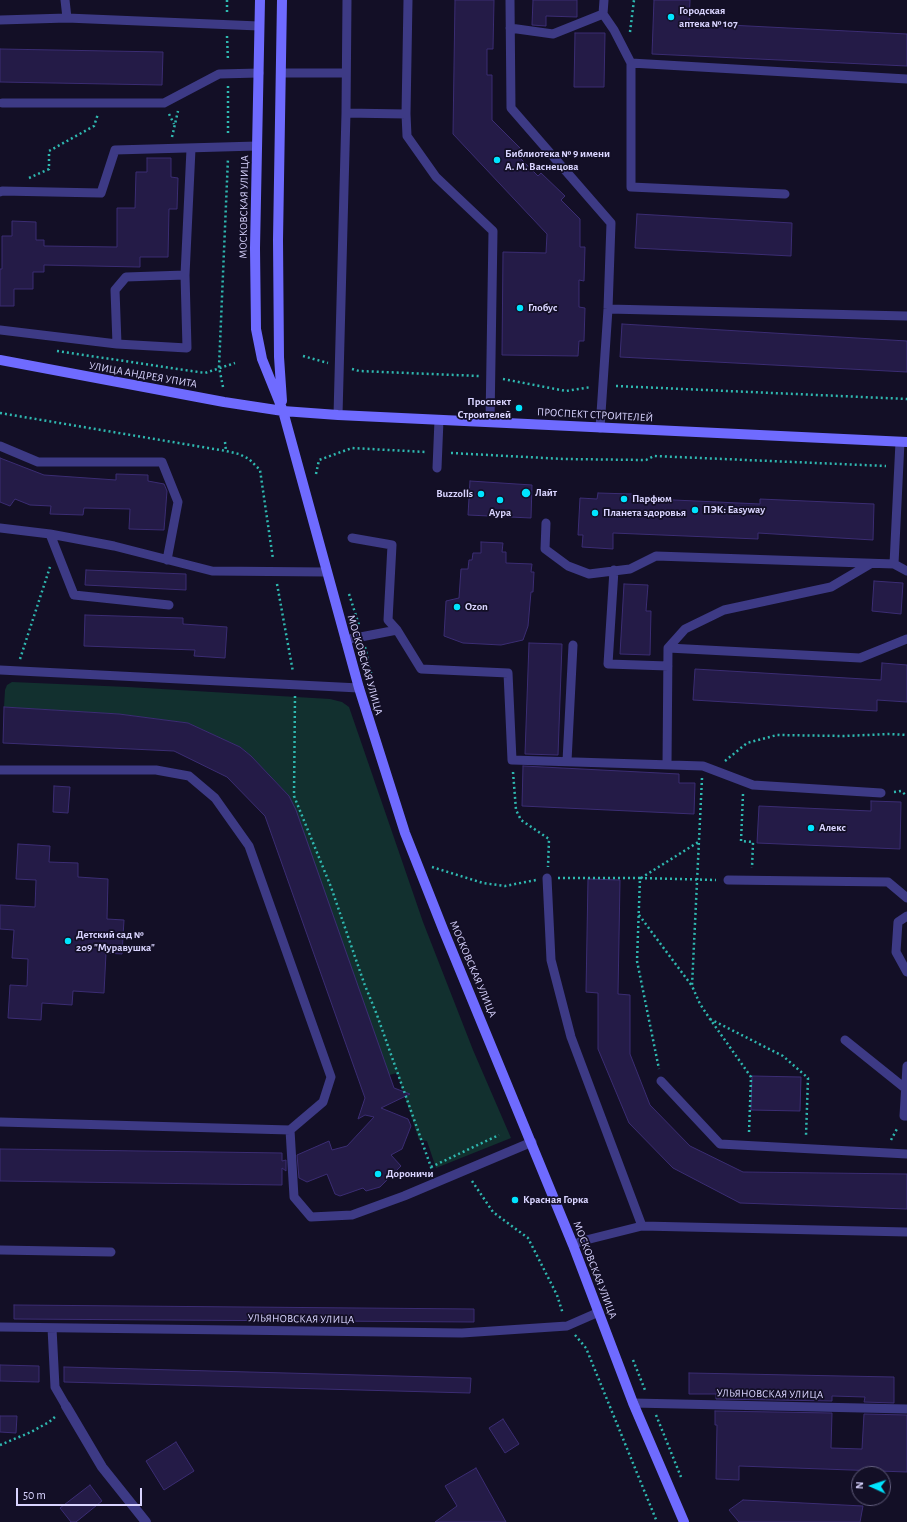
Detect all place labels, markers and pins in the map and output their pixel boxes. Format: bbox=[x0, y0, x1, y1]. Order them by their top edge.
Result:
place label: Городская аптека № 107 bbox=[679, 4, 738, 30]
marker: Городская аптека № 107 bbox=[666, 12, 676, 22]
place label: Библиотека № 9 имени А. М. Васнецова bbox=[505, 147, 610, 173]
marker: Библиотека № 9 имени А. М. Васнецова bbox=[492, 155, 502, 165]
place label: Глобус bbox=[528, 301, 557, 315]
marker: Глобус bbox=[515, 303, 525, 313]
place label: Проспект Строителей bbox=[458, 395, 511, 421]
marker: Проспект Строителей bbox=[514, 403, 524, 413]
place label: Лайт bbox=[535, 486, 557, 500]
place label: Buzzolls bbox=[436, 487, 473, 501]
marker: Лайт bbox=[520, 487, 532, 499]
marker: Buzzolls bbox=[476, 489, 486, 499]
place label: Парфюм bbox=[632, 492, 672, 506]
marker: Парфюм bbox=[619, 494, 629, 504]
marker: Аура bbox=[495, 495, 505, 505]
place label: ПЭК: Easyway bbox=[703, 503, 765, 517]
marker: ПЭК: Easyway bbox=[690, 505, 700, 515]
place label: Аура bbox=[489, 506, 511, 520]
place label: Планета здоровья bbox=[603, 506, 686, 520]
marker: Планета здоровья bbox=[590, 508, 600, 518]
place label: Ozon bbox=[465, 600, 488, 614]
marker: Ozon bbox=[452, 602, 462, 612]
place label: Алекс bbox=[819, 821, 846, 835]
marker: Алекс bbox=[806, 823, 816, 833]
place label: Детский сад № 209 "Муравушка" bbox=[76, 928, 155, 954]
marker: Детский сад № 209 "Муравушка" bbox=[63, 936, 73, 946]
place label: Дороничи bbox=[386, 1167, 433, 1181]
marker: Дороничи bbox=[373, 1169, 383, 1179]
place label: Красная Горка bbox=[523, 1193, 588, 1207]
marker: Красная Горка bbox=[510, 1195, 520, 1205]

